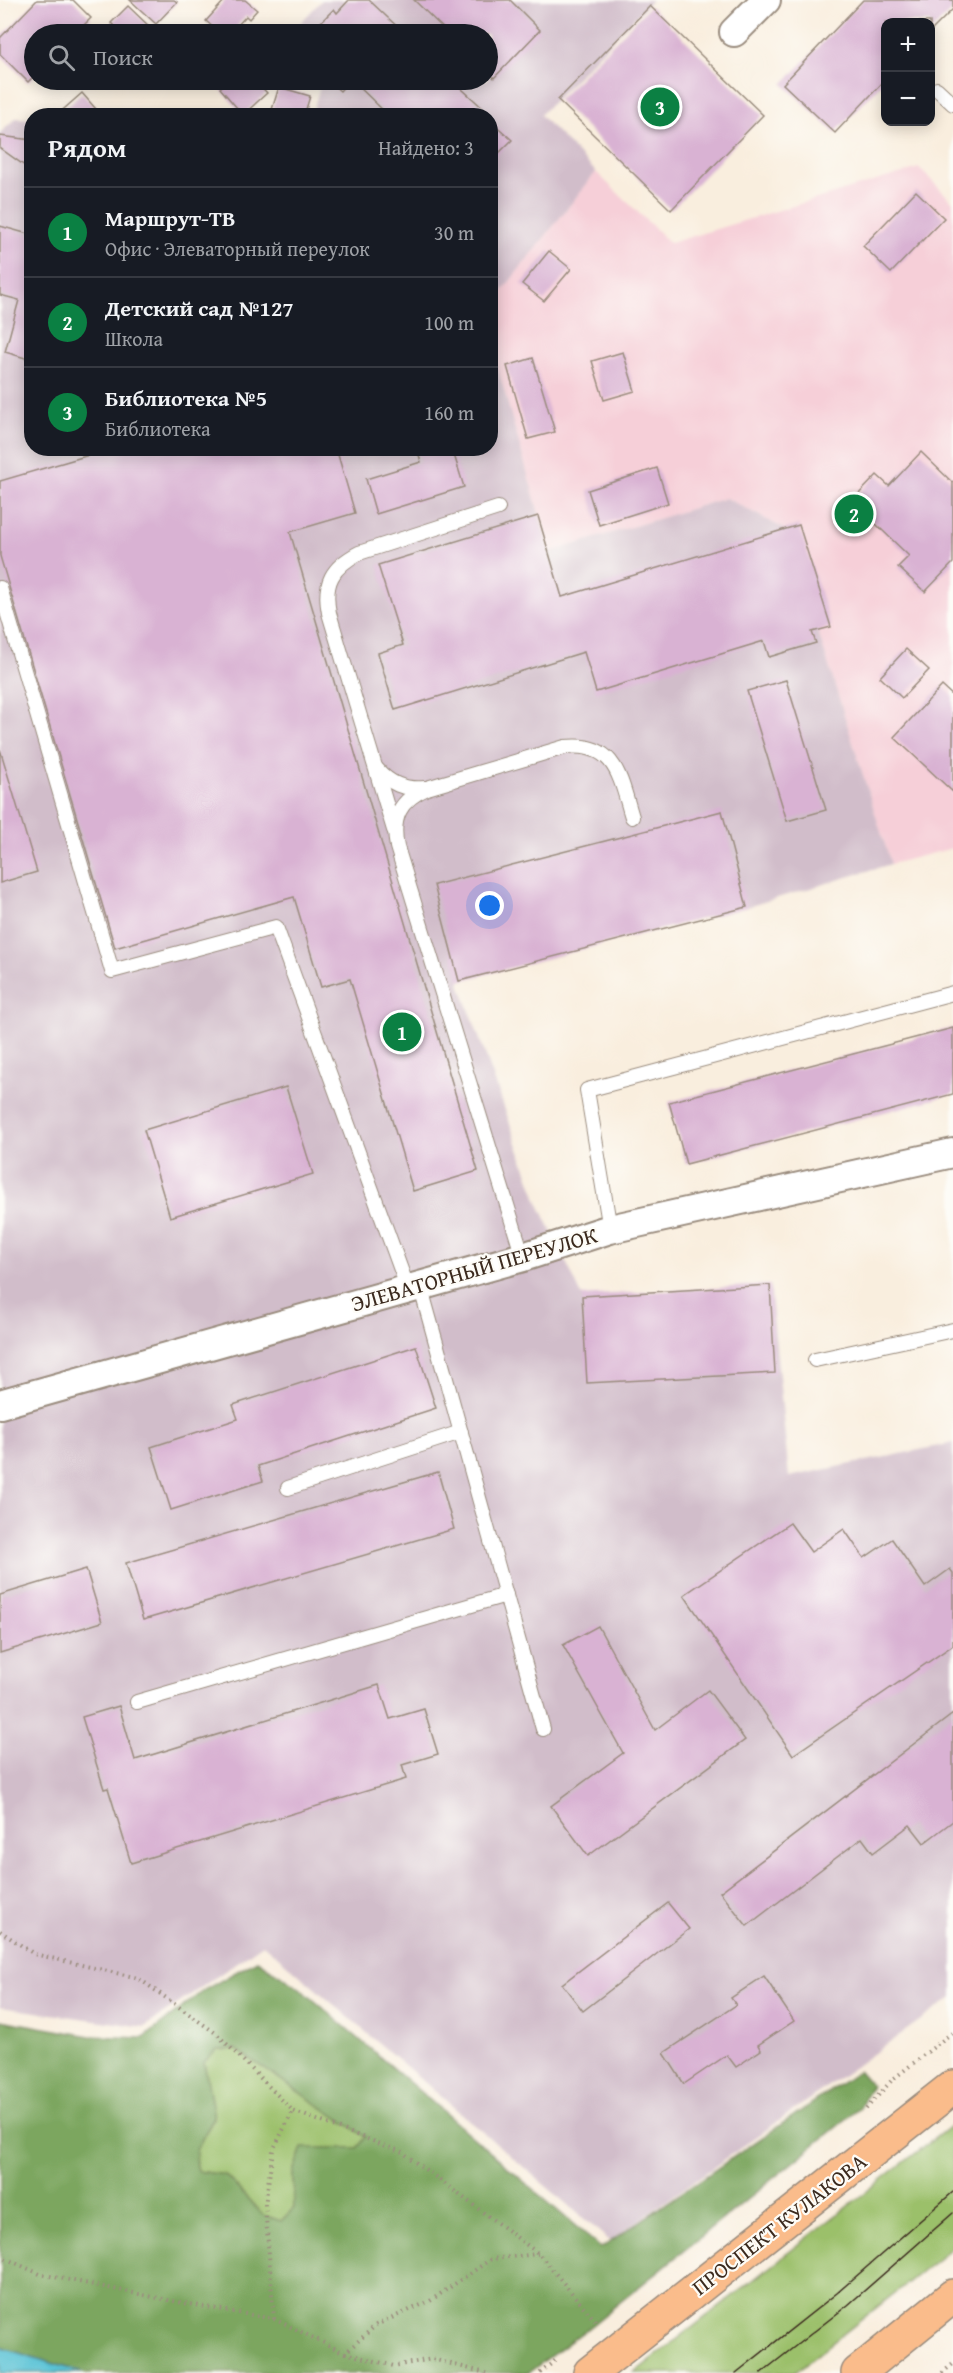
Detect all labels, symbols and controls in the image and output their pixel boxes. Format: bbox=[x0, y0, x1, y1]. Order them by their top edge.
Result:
map controls bbox=[881, 18, 935, 126]
button: + bbox=[881, 18, 935, 72]
search box bbox=[24, 24, 498, 90]
icon: search bbox=[45, 41, 78, 74]
text: Поиск bbox=[93, 41, 153, 73]
button: − bbox=[881, 72, 935, 126]
pin: 3 bbox=[640, 84, 680, 130]
text: Рядом bbox=[48, 128, 126, 167]
text: Найдено: 3 bbox=[378, 133, 474, 162]
text: Маршрут-ТВ bbox=[105, 202, 236, 234]
text: 1 bbox=[62, 218, 73, 247]
text: 30 m bbox=[434, 218, 474, 247]
text: Офис · Элеваторный переулок bbox=[105, 234, 370, 263]
text: Детский сад №127 bbox=[105, 292, 294, 324]
text: 2 bbox=[62, 308, 73, 337]
text: 100 m bbox=[424, 308, 474, 337]
text: Школа bbox=[105, 324, 163, 353]
text: Библиотека №5 bbox=[105, 382, 267, 414]
text: 3 bbox=[62, 398, 73, 427]
text: 160 m bbox=[424, 398, 474, 427]
text: Библиотека bbox=[105, 414, 211, 443]
pin: 2 bbox=[834, 492, 874, 536]
your location bbox=[475, 891, 504, 920]
pin: 1 bbox=[382, 1010, 422, 1054]
street label: ЭЛЕВАТОРНЫЙ ПЕРЕУЛОК bbox=[347, 1218, 601, 1319]
street label: ПРОСПЕКТ КУЛАКОВА bbox=[685, 2145, 874, 2303]

